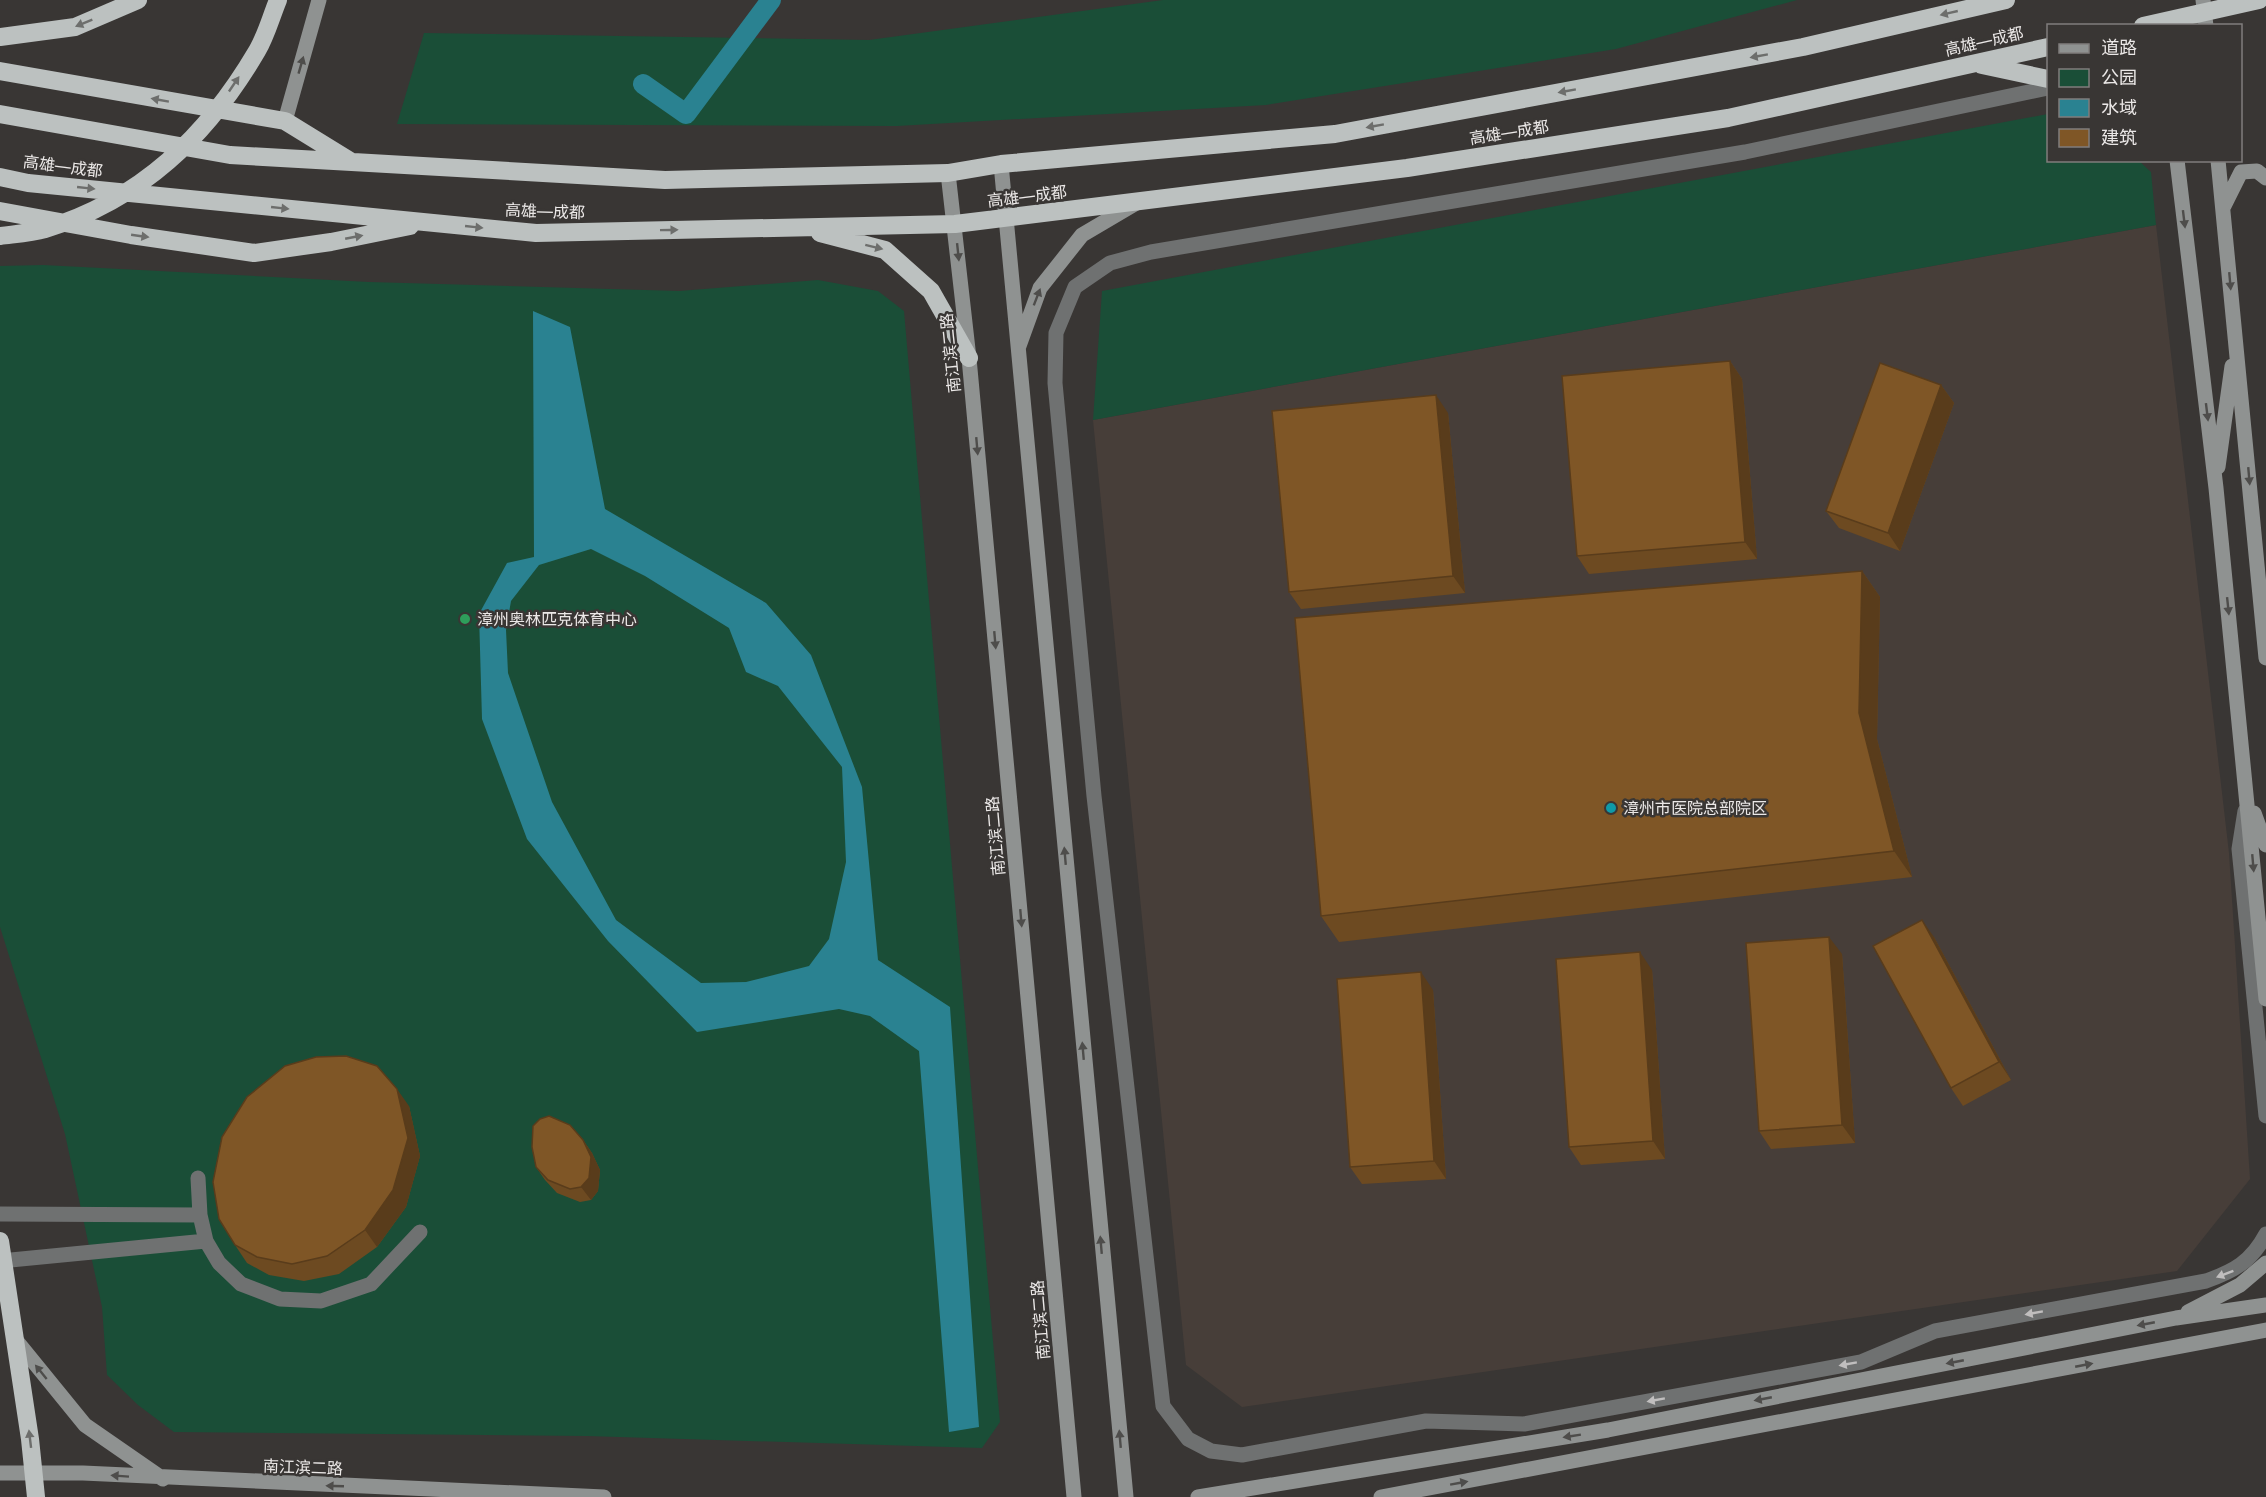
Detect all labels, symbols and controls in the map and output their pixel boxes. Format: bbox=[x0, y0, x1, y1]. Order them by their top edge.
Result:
one-way arrow bbox=[1940, 9, 1958, 19]
one-way arrow bbox=[75, 19, 93, 28]
street label: 高雄—成都 bbox=[1943, 22, 2025, 60]
legend bbox=[2047, 24, 2242, 162]
text: 道路 bbox=[2101, 37, 2137, 58]
one-way arrow bbox=[1749, 51, 1768, 60]
one-way arrow bbox=[297, 56, 306, 74]
text: 公园 bbox=[2101, 67, 2137, 88]
one-way arrow bbox=[228, 77, 240, 93]
one-way arrow bbox=[1557, 87, 1576, 96]
one-way arrow bbox=[150, 96, 169, 105]
text: 水域 bbox=[2101, 97, 2137, 118]
street label: 高雄—成都 bbox=[1468, 116, 1550, 148]
one-way arrow bbox=[1366, 122, 1385, 131]
text: 建筑 bbox=[2101, 127, 2137, 148]
street label: 高雄—成都 bbox=[22, 151, 104, 181]
street label: 高雄—成都 bbox=[986, 181, 1068, 211]
one-way arrow bbox=[77, 183, 96, 193]
street label: 高雄—成都 bbox=[505, 200, 585, 222]
one-way arrow bbox=[271, 203, 290, 213]
one-way arrow bbox=[2179, 209, 2189, 228]
one-way arrow bbox=[465, 222, 484, 232]
one-way arrow bbox=[660, 225, 679, 235]
one-way arrow bbox=[131, 232, 150, 241]
one-way arrow bbox=[345, 232, 364, 241]
one-way arrow bbox=[865, 243, 884, 253]
one-way arrow bbox=[953, 243, 963, 262]
one-way arrow bbox=[2225, 272, 2235, 291]
one-way arrow bbox=[1032, 288, 1042, 306]
street label: 南江滨二路 bbox=[936, 312, 964, 394]
one-way arrow bbox=[2202, 403, 2211, 422]
one-way arrow bbox=[972, 437, 982, 456]
one-way arrow bbox=[2244, 466, 2254, 485]
one-way arrow bbox=[2223, 597, 2233, 616]
place label: 漳州奥林匹克体育中心 bbox=[477, 609, 637, 629]
marker: 漳州奥林匹克体育中心 bbox=[458, 612, 472, 626]
one-way arrow bbox=[990, 631, 1000, 650]
street label: 南江滨二路 bbox=[982, 795, 1008, 877]
place label: 漳州市医院总部院区 bbox=[1623, 798, 1767, 818]
marker: 漳州市医院总部院区 bbox=[1604, 801, 1618, 815]
one-way arrow bbox=[1060, 847, 1070, 866]
one-way arrow bbox=[2248, 853, 2258, 872]
one-way arrow bbox=[1016, 909, 1026, 928]
one-way arrow bbox=[1078, 1041, 1088, 1060]
one-way arrow bbox=[1096, 1235, 1106, 1254]
one-way arrow bbox=[2216, 1270, 2234, 1280]
street label: 南江滨二路 bbox=[1027, 1279, 1053, 1361]
one-way arrow bbox=[2025, 1308, 2044, 1317]
one-way arrow bbox=[2136, 1320, 2155, 1329]
one-way arrow bbox=[1945, 1358, 1964, 1367]
one-way arrow bbox=[1838, 1360, 1857, 1369]
one-way arrow bbox=[2075, 1360, 2094, 1369]
one-way arrow bbox=[35, 1365, 48, 1380]
one-way arrow bbox=[1754, 1395, 1773, 1404]
one-way arrow bbox=[1646, 1396, 1665, 1405]
one-way arrow bbox=[25, 1429, 35, 1448]
one-way arrow bbox=[1115, 1429, 1125, 1448]
one-way arrow bbox=[1562, 1431, 1581, 1440]
street label: 南江滨二路 bbox=[263, 1456, 343, 1478]
one-way arrow bbox=[110, 1471, 129, 1480]
one-way arrow bbox=[1450, 1478, 1469, 1487]
one-way arrow bbox=[326, 1481, 345, 1491]

